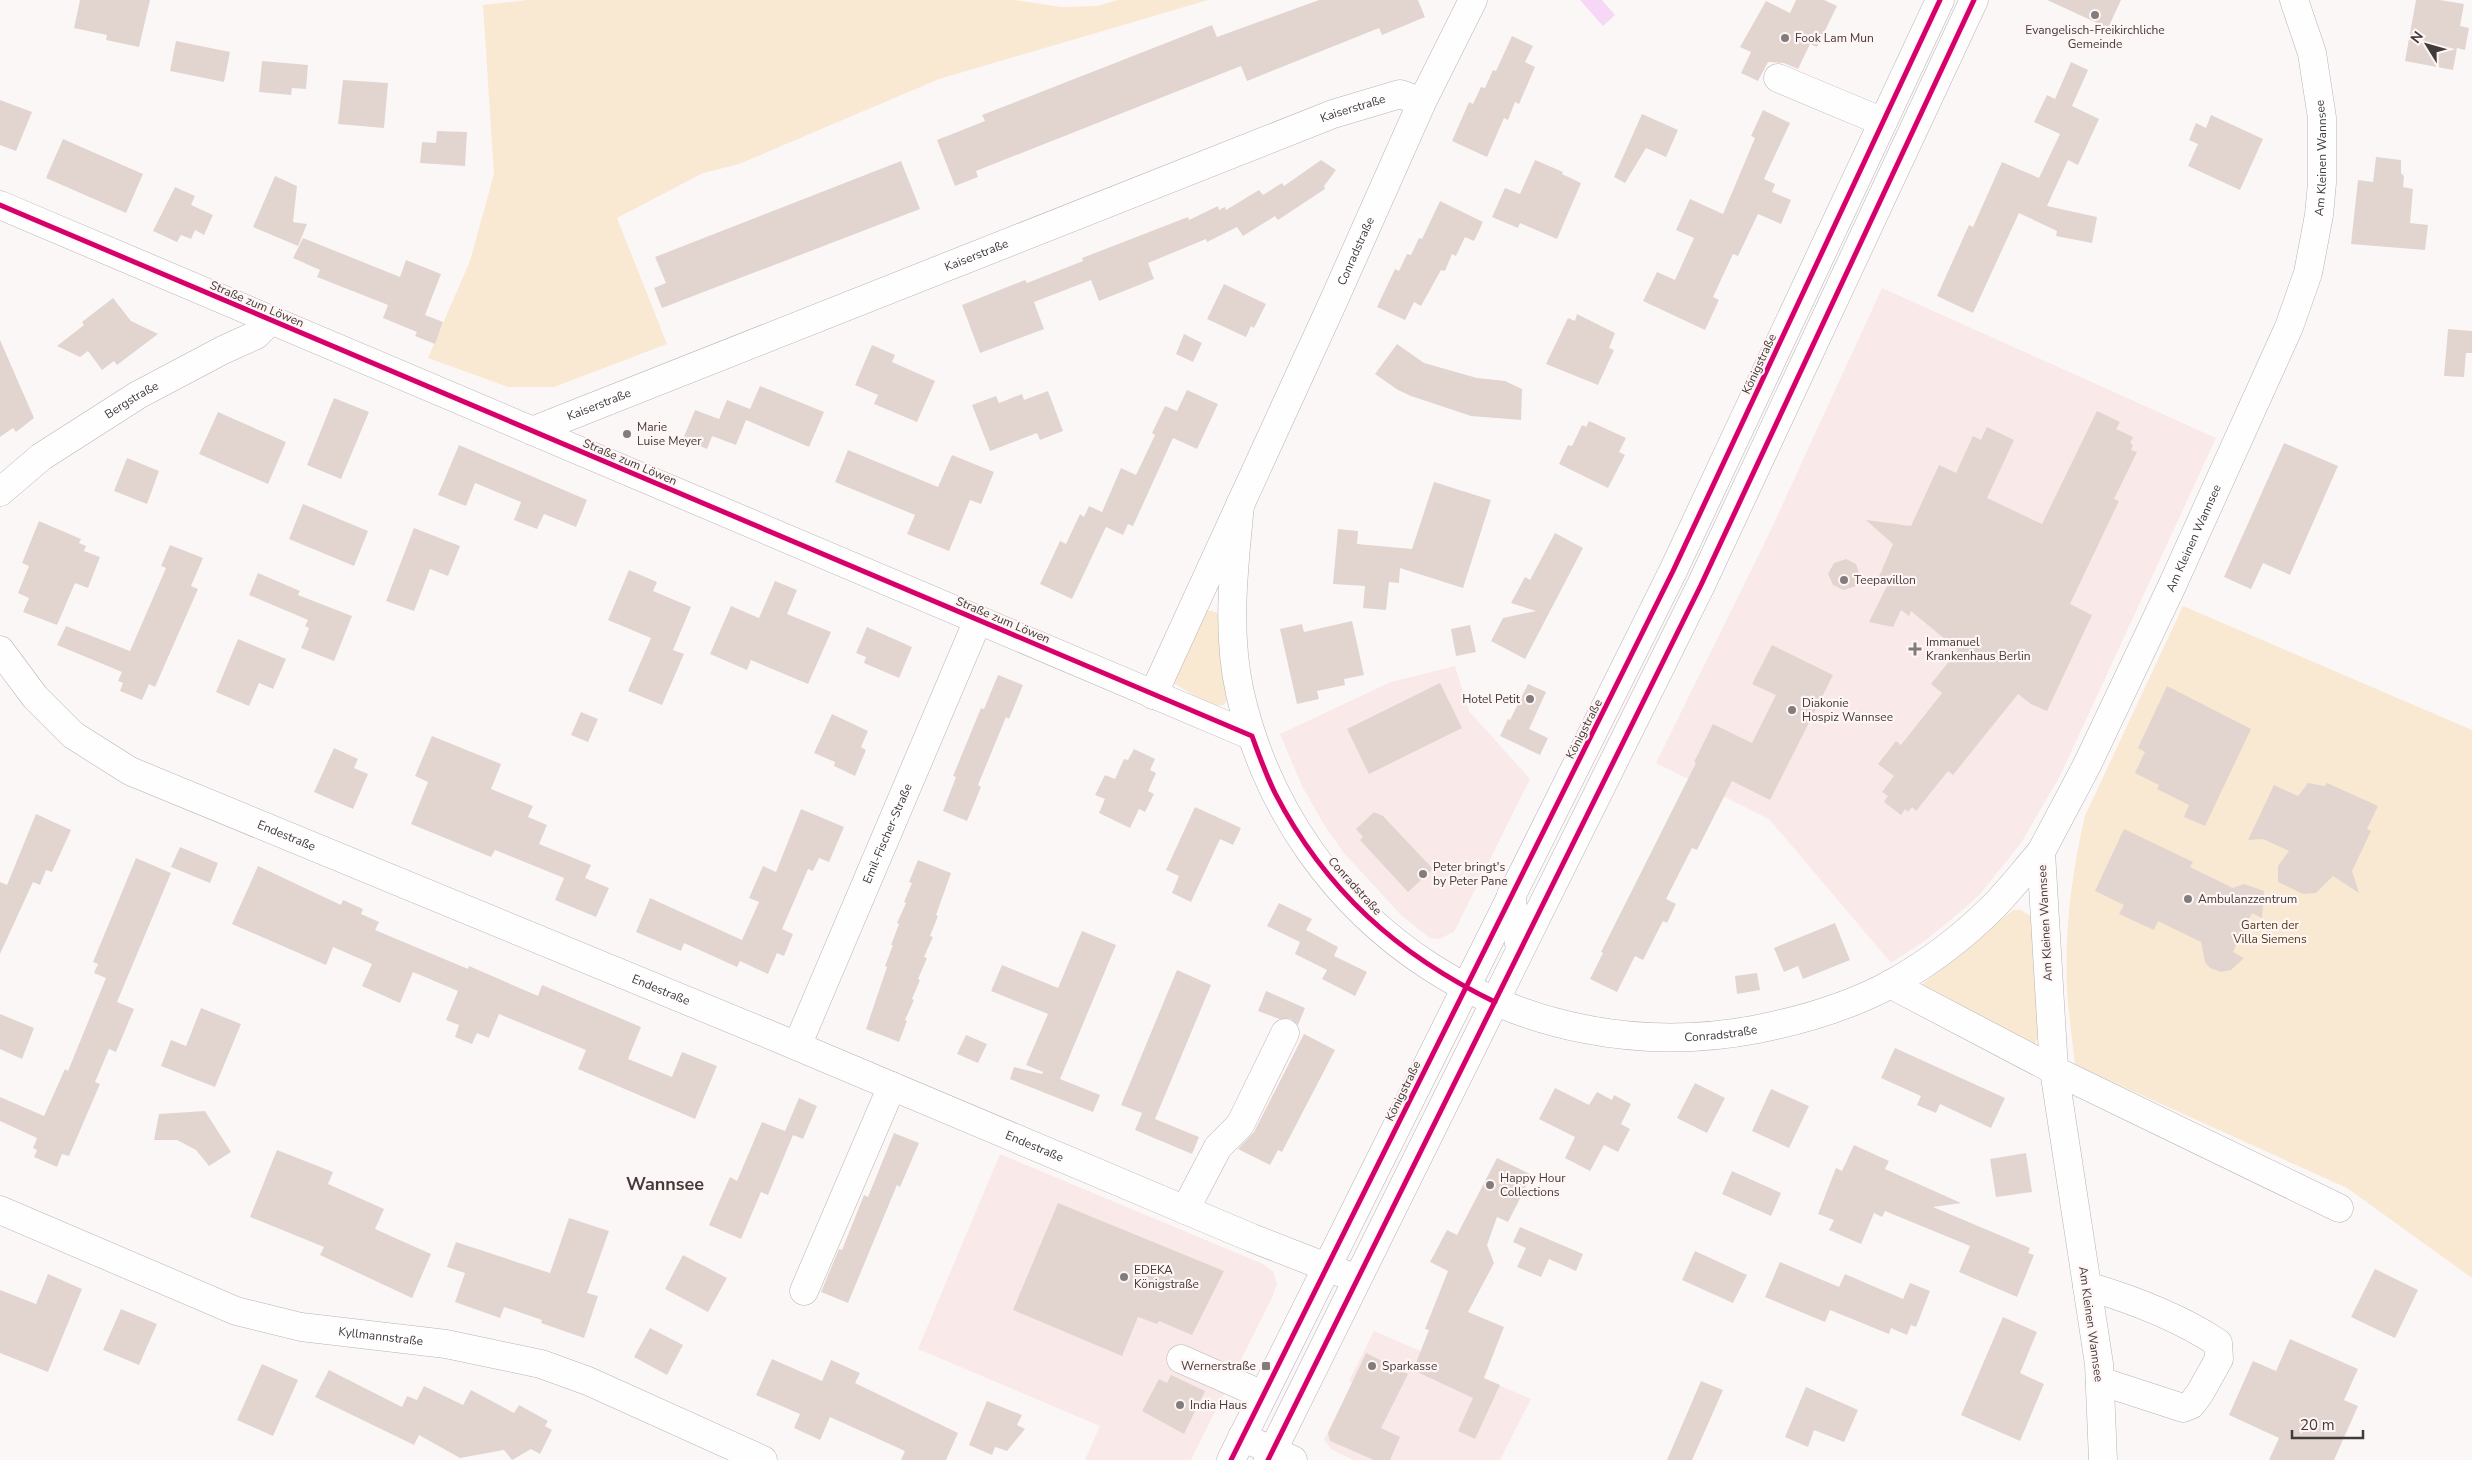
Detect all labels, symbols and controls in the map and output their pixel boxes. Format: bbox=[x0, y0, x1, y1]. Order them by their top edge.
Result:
marker: Evangelisch-Freikirchliche Gemeinde bbox=[2089, 9, 2101, 21]
north arrow bbox=[2402, 20, 2452, 70]
place label: Evangelisch-Freikirchliche Gemeinde bbox=[2025, 22, 2165, 52]
text: N bbox=[2406, 28, 2428, 47]
place label: Fook Lam Mun bbox=[1795, 30, 1874, 46]
marker: Fook Lam Mun bbox=[1779, 32, 1791, 44]
street label: Kaiserstraße bbox=[1318, 91, 1387, 126]
street label: Am Kleinen Wannsee bbox=[2311, 99, 2330, 217]
street label: Conradstraße bbox=[1334, 214, 1378, 288]
street label: Kaiserstraße bbox=[942, 235, 1011, 275]
street label: Straße zum Löwen bbox=[207, 277, 307, 331]
street label: Königstraße bbox=[1738, 331, 1780, 397]
street label: Bergstraße bbox=[102, 378, 161, 422]
street label: Kaiserstraße bbox=[565, 385, 633, 424]
place label: Marie Luise Meyer bbox=[637, 419, 702, 449]
marker: Marie Luise Meyer bbox=[621, 428, 633, 440]
street label: Straße zum Löwen bbox=[580, 435, 680, 489]
street label: Am Kleinen Wannsee bbox=[2162, 482, 2225, 595]
place label: Teepavillon bbox=[1854, 572, 1916, 588]
marker: Teepavillon bbox=[1838, 574, 1850, 586]
street label: Straße zum Löwen bbox=[953, 593, 1053, 647]
place label: Immanuel Krankenhaus Berlin bbox=[1926, 634, 2031, 664]
marker: Immanuel Krankenhaus Berlin bbox=[1908, 642, 1922, 656]
place label: Hotel Petit bbox=[1462, 691, 1521, 707]
marker: Hotel Petit bbox=[1524, 693, 1536, 705]
place label: Diakonie Hospiz Wannsee bbox=[1802, 695, 1893, 725]
street label: Königstraße bbox=[1562, 696, 1606, 762]
marker: Diakonie Hospiz Wannsee bbox=[1786, 704, 1798, 716]
street label: Emil-Fischer-Straße bbox=[859, 781, 916, 886]
street label: Endestraße bbox=[255, 816, 318, 855]
street label: Conradstraße bbox=[1325, 854, 1385, 918]
place label: Peter bringt's by Peter Pane bbox=[1433, 859, 1508, 889]
street label: Am Kleinen Wannsee bbox=[2034, 864, 2056, 982]
marker: Peter bringt's by Peter Pane bbox=[1417, 868, 1429, 880]
place label: Ambulanzzentrum bbox=[2198, 891, 2297, 907]
marker: Ambulanzzentrum bbox=[2182, 893, 2194, 905]
park label: Garten der Villa Siemens bbox=[2232, 917, 2307, 947]
street label: Endestraße bbox=[629, 971, 692, 1009]
street label: Conradstraße bbox=[1684, 1021, 1758, 1045]
street label: Königstraße bbox=[1382, 1058, 1424, 1124]
street label: Endestraße bbox=[1003, 1127, 1066, 1166]
place label: Happy Hour Collections bbox=[1500, 1170, 1566, 1200]
district label: Wannsee bbox=[626, 1172, 704, 1196]
marker: Happy Hour Collections bbox=[1484, 1179, 1496, 1191]
place label: EDEKA Königstraße bbox=[1134, 1262, 1199, 1292]
street label: Am Kleinen Wannsee bbox=[2075, 1265, 2107, 1383]
marker: EDEKA Königstraße bbox=[1118, 1271, 1130, 1283]
street label: Kyllmannstraße bbox=[338, 1323, 424, 1349]
place label: Wernerstraße bbox=[1181, 1358, 1256, 1374]
place label: Sparkasse bbox=[1382, 1358, 1437, 1374]
marker: Wernerstraße bbox=[1260, 1360, 1272, 1372]
marker: Sparkasse bbox=[1366, 1360, 1378, 1372]
place label: India Haus bbox=[1190, 1397, 1247, 1413]
marker: India Haus bbox=[1174, 1399, 1186, 1411]
scale bar bbox=[2292, 1408, 2363, 1440]
text: 20 m bbox=[2300, 1415, 2335, 1435]

